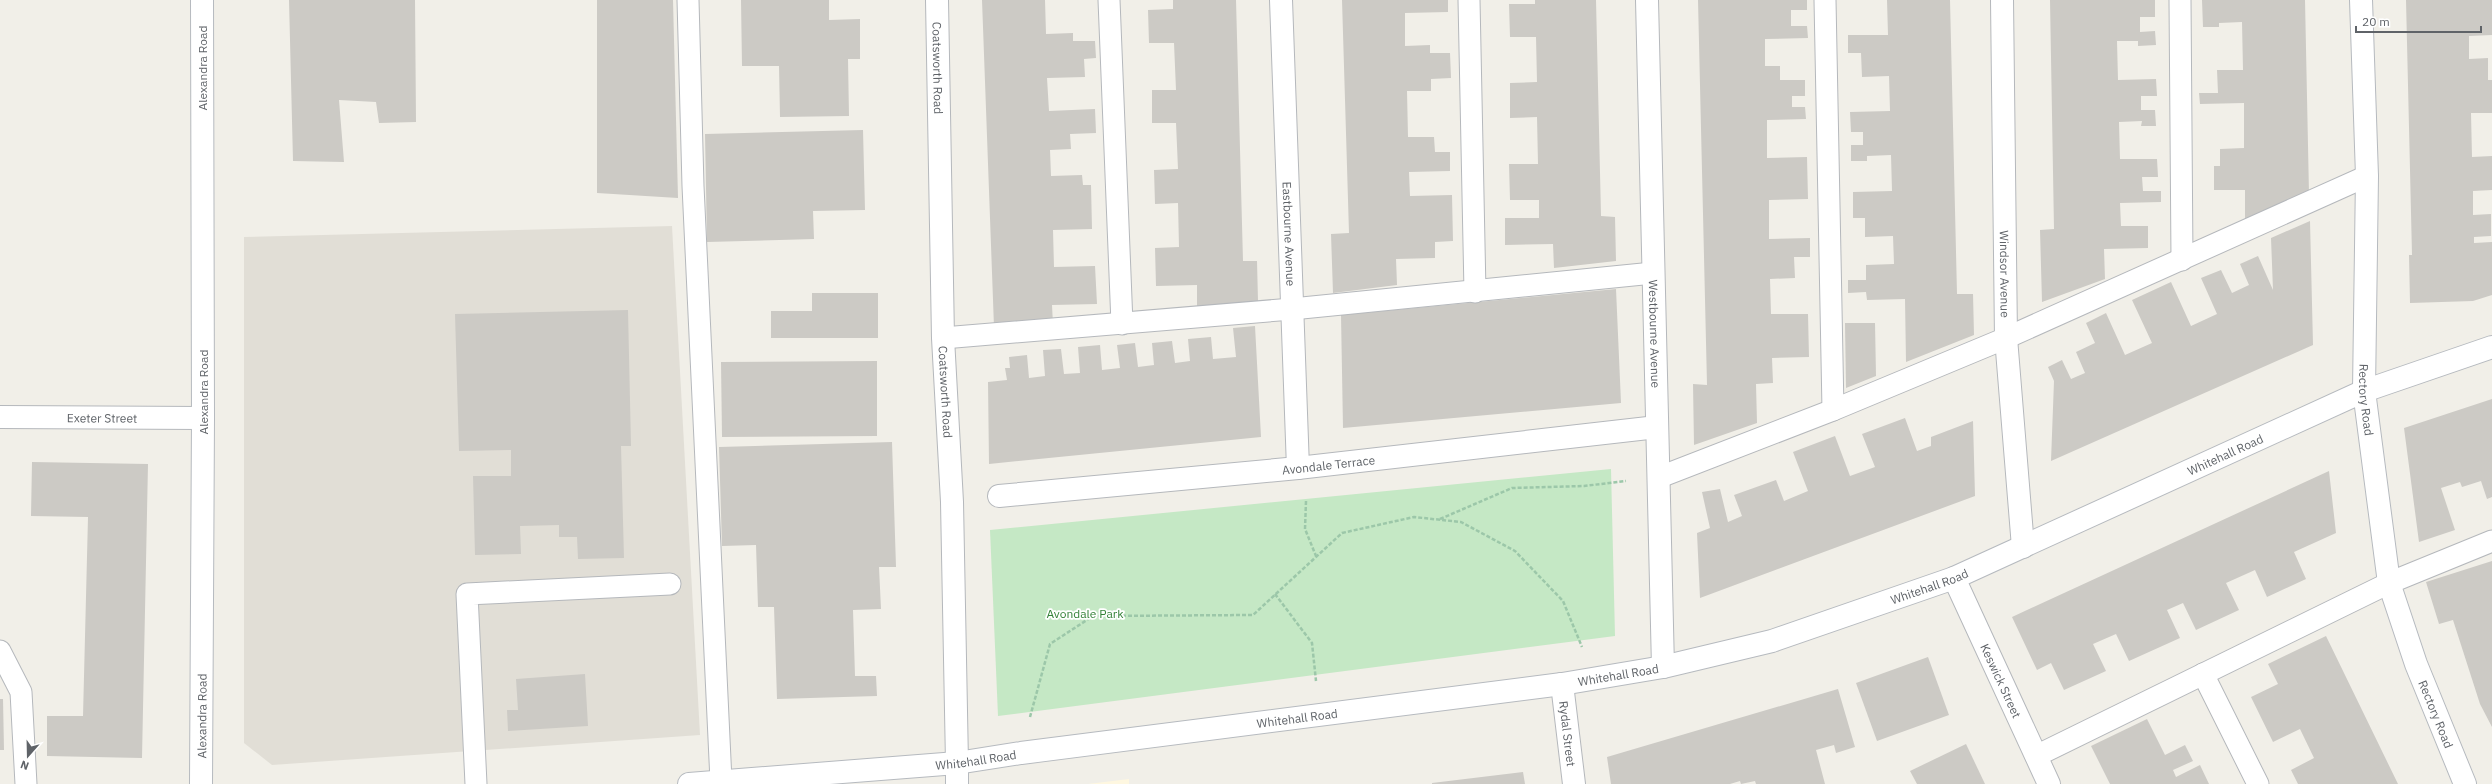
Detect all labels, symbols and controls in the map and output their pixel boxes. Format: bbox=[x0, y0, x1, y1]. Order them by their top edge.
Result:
scale bar bbox=[2356, 8, 2481, 34]
text: 20 m bbox=[2362, 14, 2390, 29]
street label: Coatsworth Road bbox=[930, 22, 947, 114]
street label: Alexandra Road bbox=[195, 26, 210, 110]
street label: Eastbourne Avenue bbox=[1280, 181, 1299, 287]
street label: Windsor Avenue bbox=[1997, 230, 2013, 318]
street label: Westbourne Avenue bbox=[1646, 280, 1664, 389]
street label: Coatsworth Road bbox=[936, 345, 956, 438]
street label: Alexandra Road bbox=[196, 350, 211, 434]
street label: Rectory Road bbox=[2356, 364, 2377, 437]
street label: Exeter Street bbox=[67, 410, 137, 425]
street label: Whitehall Road bbox=[2185, 431, 2265, 478]
street label: Avondale Terrace bbox=[1281, 452, 1376, 477]
street label: Whitehall Road bbox=[1888, 565, 1970, 607]
park label: Avondale Park bbox=[1046, 606, 1124, 621]
street label: Keswick Street bbox=[1978, 641, 2025, 720]
street label: Whitehall Road bbox=[1577, 660, 1660, 689]
street label: Alexandra Road bbox=[194, 673, 209, 759]
street label: Rectory Road bbox=[2416, 678, 2457, 750]
street label: Rydal Street bbox=[1557, 700, 1579, 767]
street label: Whitehall Road bbox=[1256, 705, 1339, 730]
north arrow bbox=[8, 736, 48, 776]
street label: Whitehall Road bbox=[935, 746, 1017, 772]
text: N bbox=[18, 757, 31, 773]

